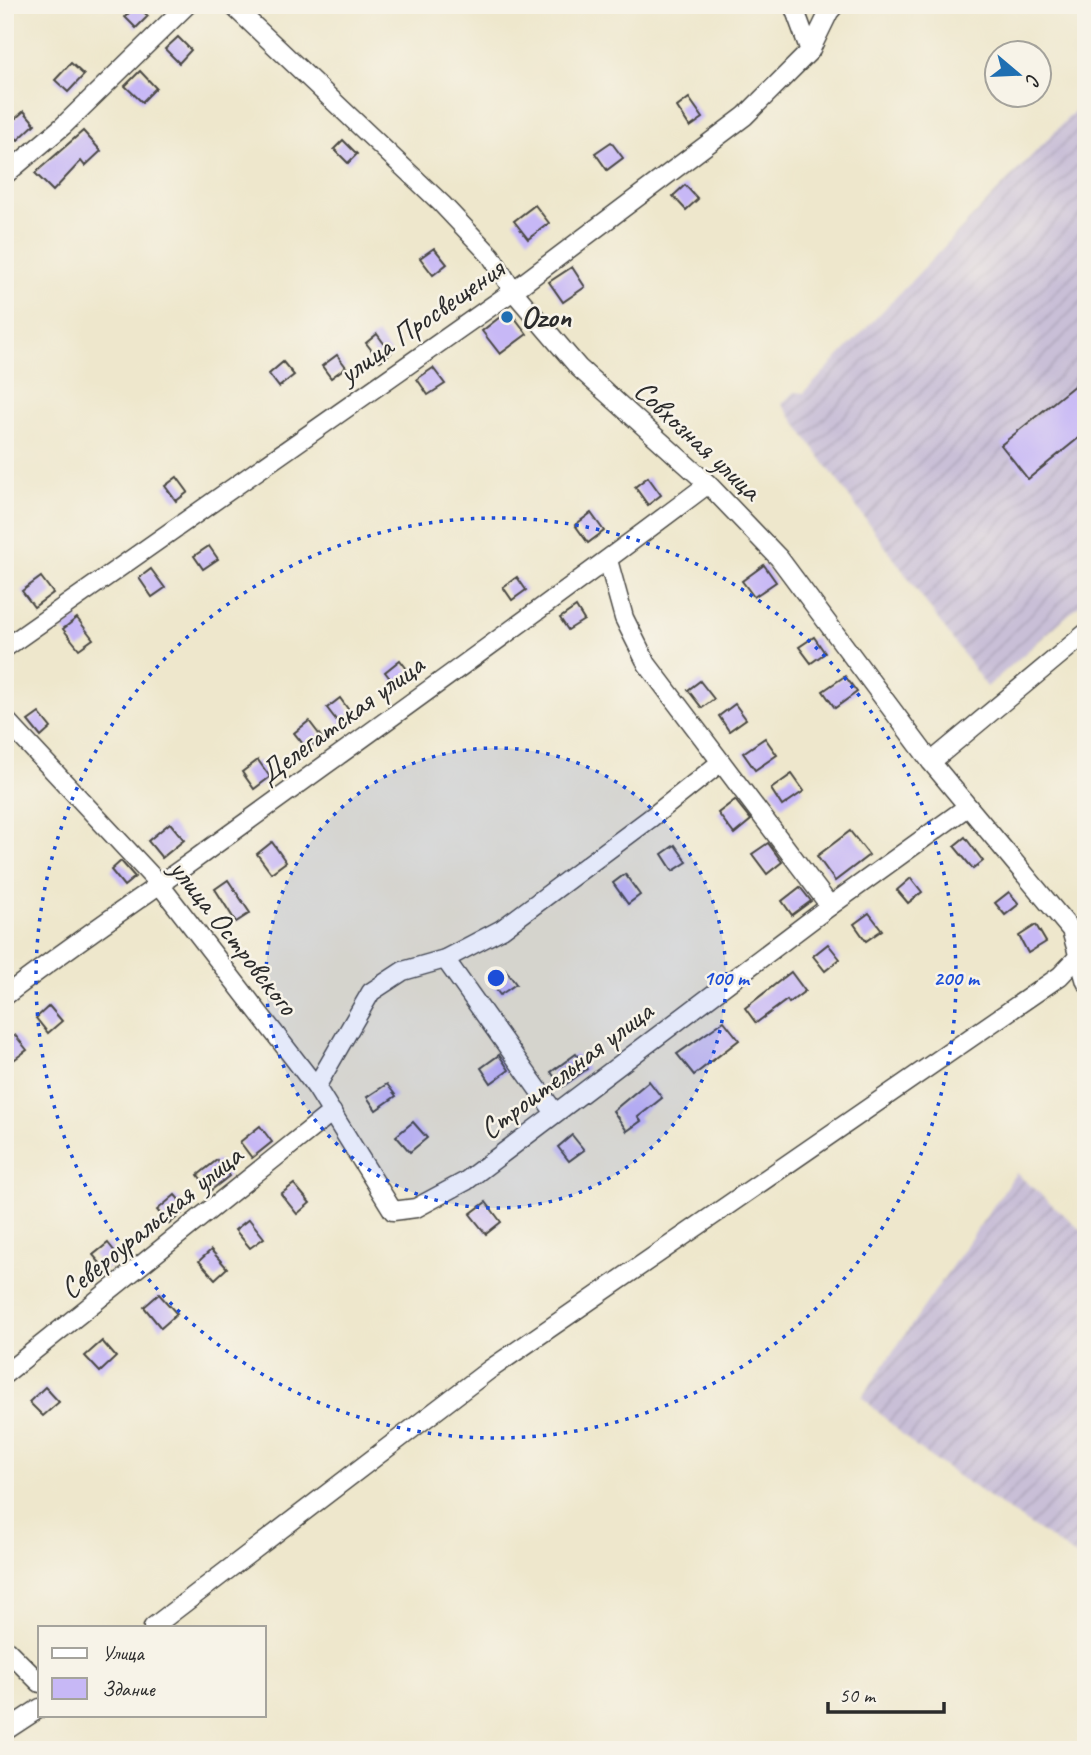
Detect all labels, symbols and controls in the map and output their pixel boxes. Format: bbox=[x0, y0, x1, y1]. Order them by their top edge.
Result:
north arrow bbox=[982, 38, 1052, 108]
text: С bbox=[1019, 71, 1046, 90]
street label: улица Просвещения bbox=[329, 248, 513, 393]
place label: Ozon bbox=[521, 298, 572, 336]
marker: Ozon bbox=[499, 309, 515, 325]
street label: Совхозная улица bbox=[626, 371, 771, 510]
street label: Делегатская улица bbox=[251, 645, 433, 792]
street label: улица Островского bbox=[160, 850, 308, 1024]
text: 100 m bbox=[703, 965, 751, 991]
text: 200 m bbox=[933, 965, 981, 991]
centre of rings bbox=[484, 966, 508, 990]
street label: Строительная улица bbox=[472, 991, 662, 1148]
street label: Североуральская улица bbox=[52, 1136, 251, 1307]
legend bbox=[38, 1626, 266, 1716]
text: Улица bbox=[102, 1640, 145, 1666]
scale bar bbox=[828, 1671, 944, 1715]
text: Здание bbox=[102, 1676, 156, 1702]
text: 50 m bbox=[839, 1682, 877, 1708]

